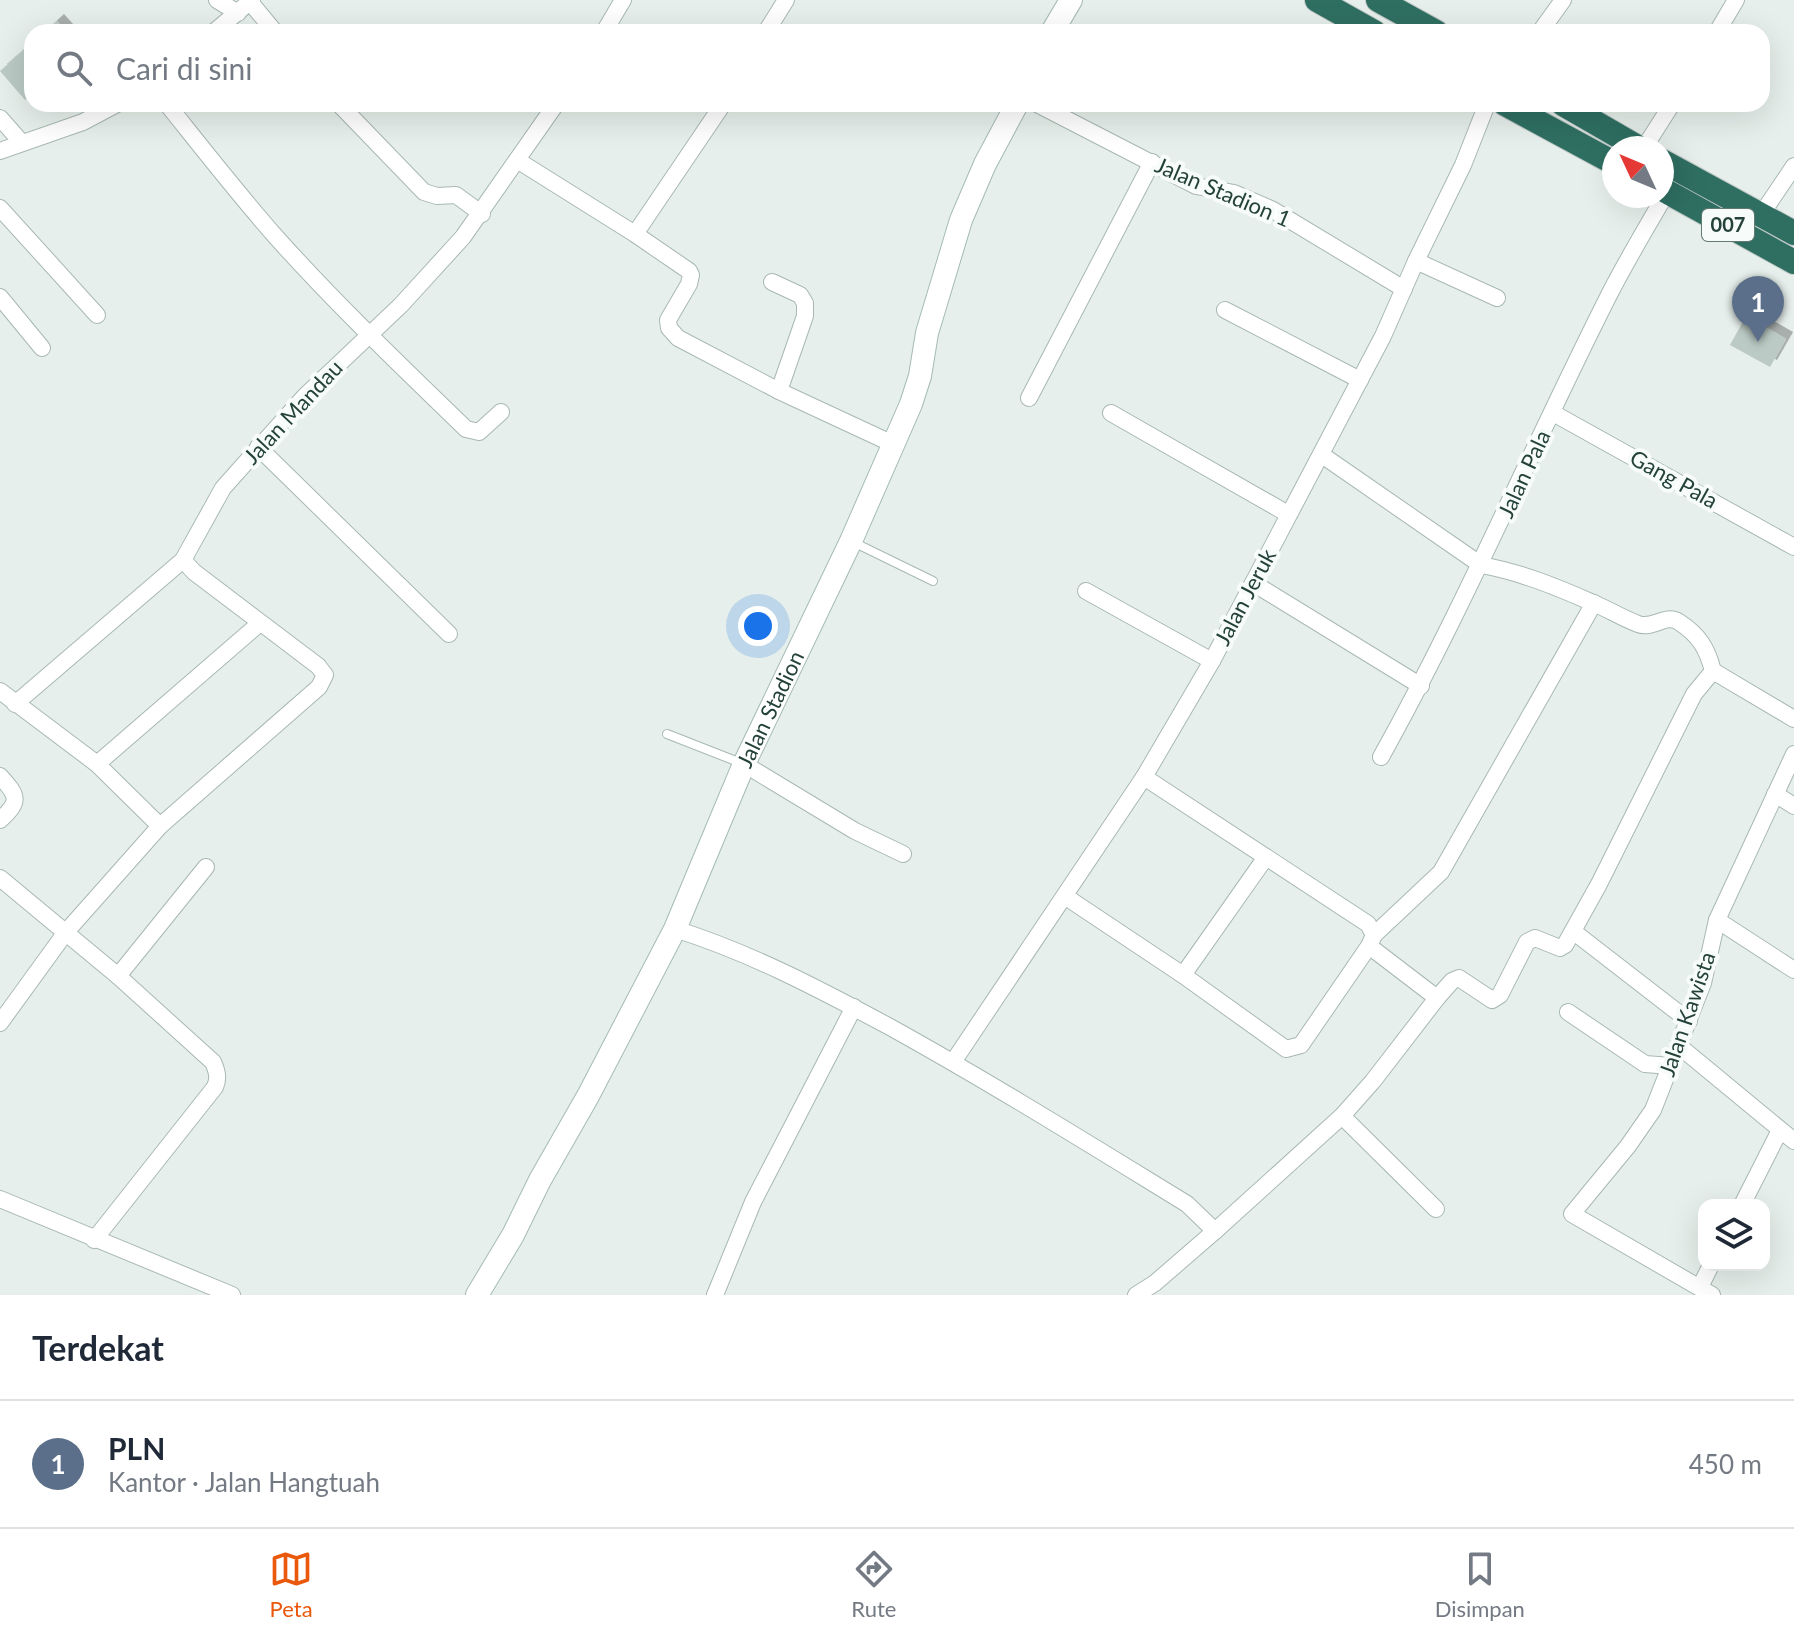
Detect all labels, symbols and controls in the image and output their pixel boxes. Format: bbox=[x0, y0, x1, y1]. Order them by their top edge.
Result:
search box bbox=[24, 24, 1770, 112]
icon: search bbox=[52, 46, 96, 90]
text: Cari di sini bbox=[116, 50, 253, 86]
north arrow bbox=[1602, 136, 1674, 208]
street label: Jalan Stadion 1 bbox=[1151, 151, 1295, 232]
road number: 007 bbox=[1702, 209, 1754, 241]
pin: 1 bbox=[1732, 276, 1784, 342]
street label: Jalan Mandau bbox=[238, 354, 348, 469]
street label: Jalan Pala bbox=[1492, 426, 1556, 522]
street label: Gang Pala bbox=[1626, 443, 1723, 514]
street label: Jalan Jeruk bbox=[1208, 543, 1282, 650]
your location bbox=[738, 606, 778, 646]
street label: Jalan Stadion bbox=[730, 646, 809, 772]
street label: Jalan Kawista bbox=[1653, 948, 1720, 1080]
map controls bbox=[1698, 1199, 1770, 1271]
button: layers bbox=[1698, 1199, 1770, 1271]
text: Terdekat bbox=[32, 1327, 164, 1368]
text: PLN bbox=[108, 1430, 165, 1466]
text: 1 bbox=[50, 1448, 66, 1480]
text: 450 m bbox=[1689, 1448, 1762, 1480]
text: Kantor · Jalan Hangtuah bbox=[108, 1466, 380, 1498]
tab: Peta bbox=[269, 1547, 313, 1622]
tab: Rute bbox=[851, 1547, 896, 1622]
tab: Disimpan bbox=[1435, 1547, 1525, 1622]

